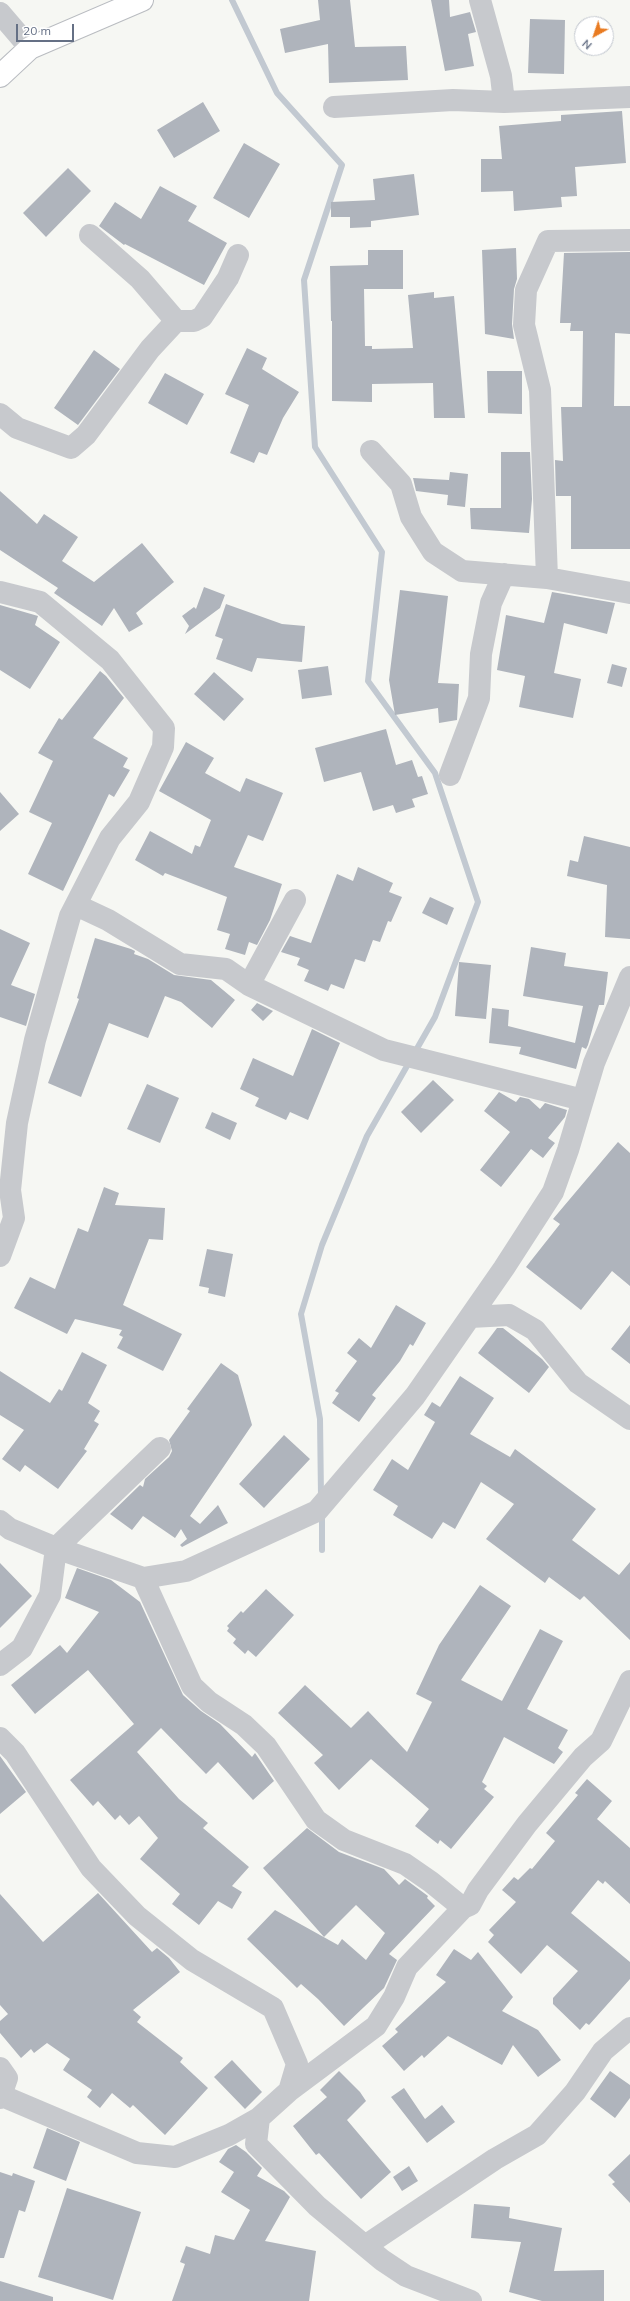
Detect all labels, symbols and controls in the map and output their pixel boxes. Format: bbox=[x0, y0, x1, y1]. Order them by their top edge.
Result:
scale bar bbox=[18, 16, 76, 42]
north arrow bbox=[574, 16, 614, 56]
text: 20 m bbox=[23, 23, 51, 38]
text: N bbox=[579, 36, 595, 52]

